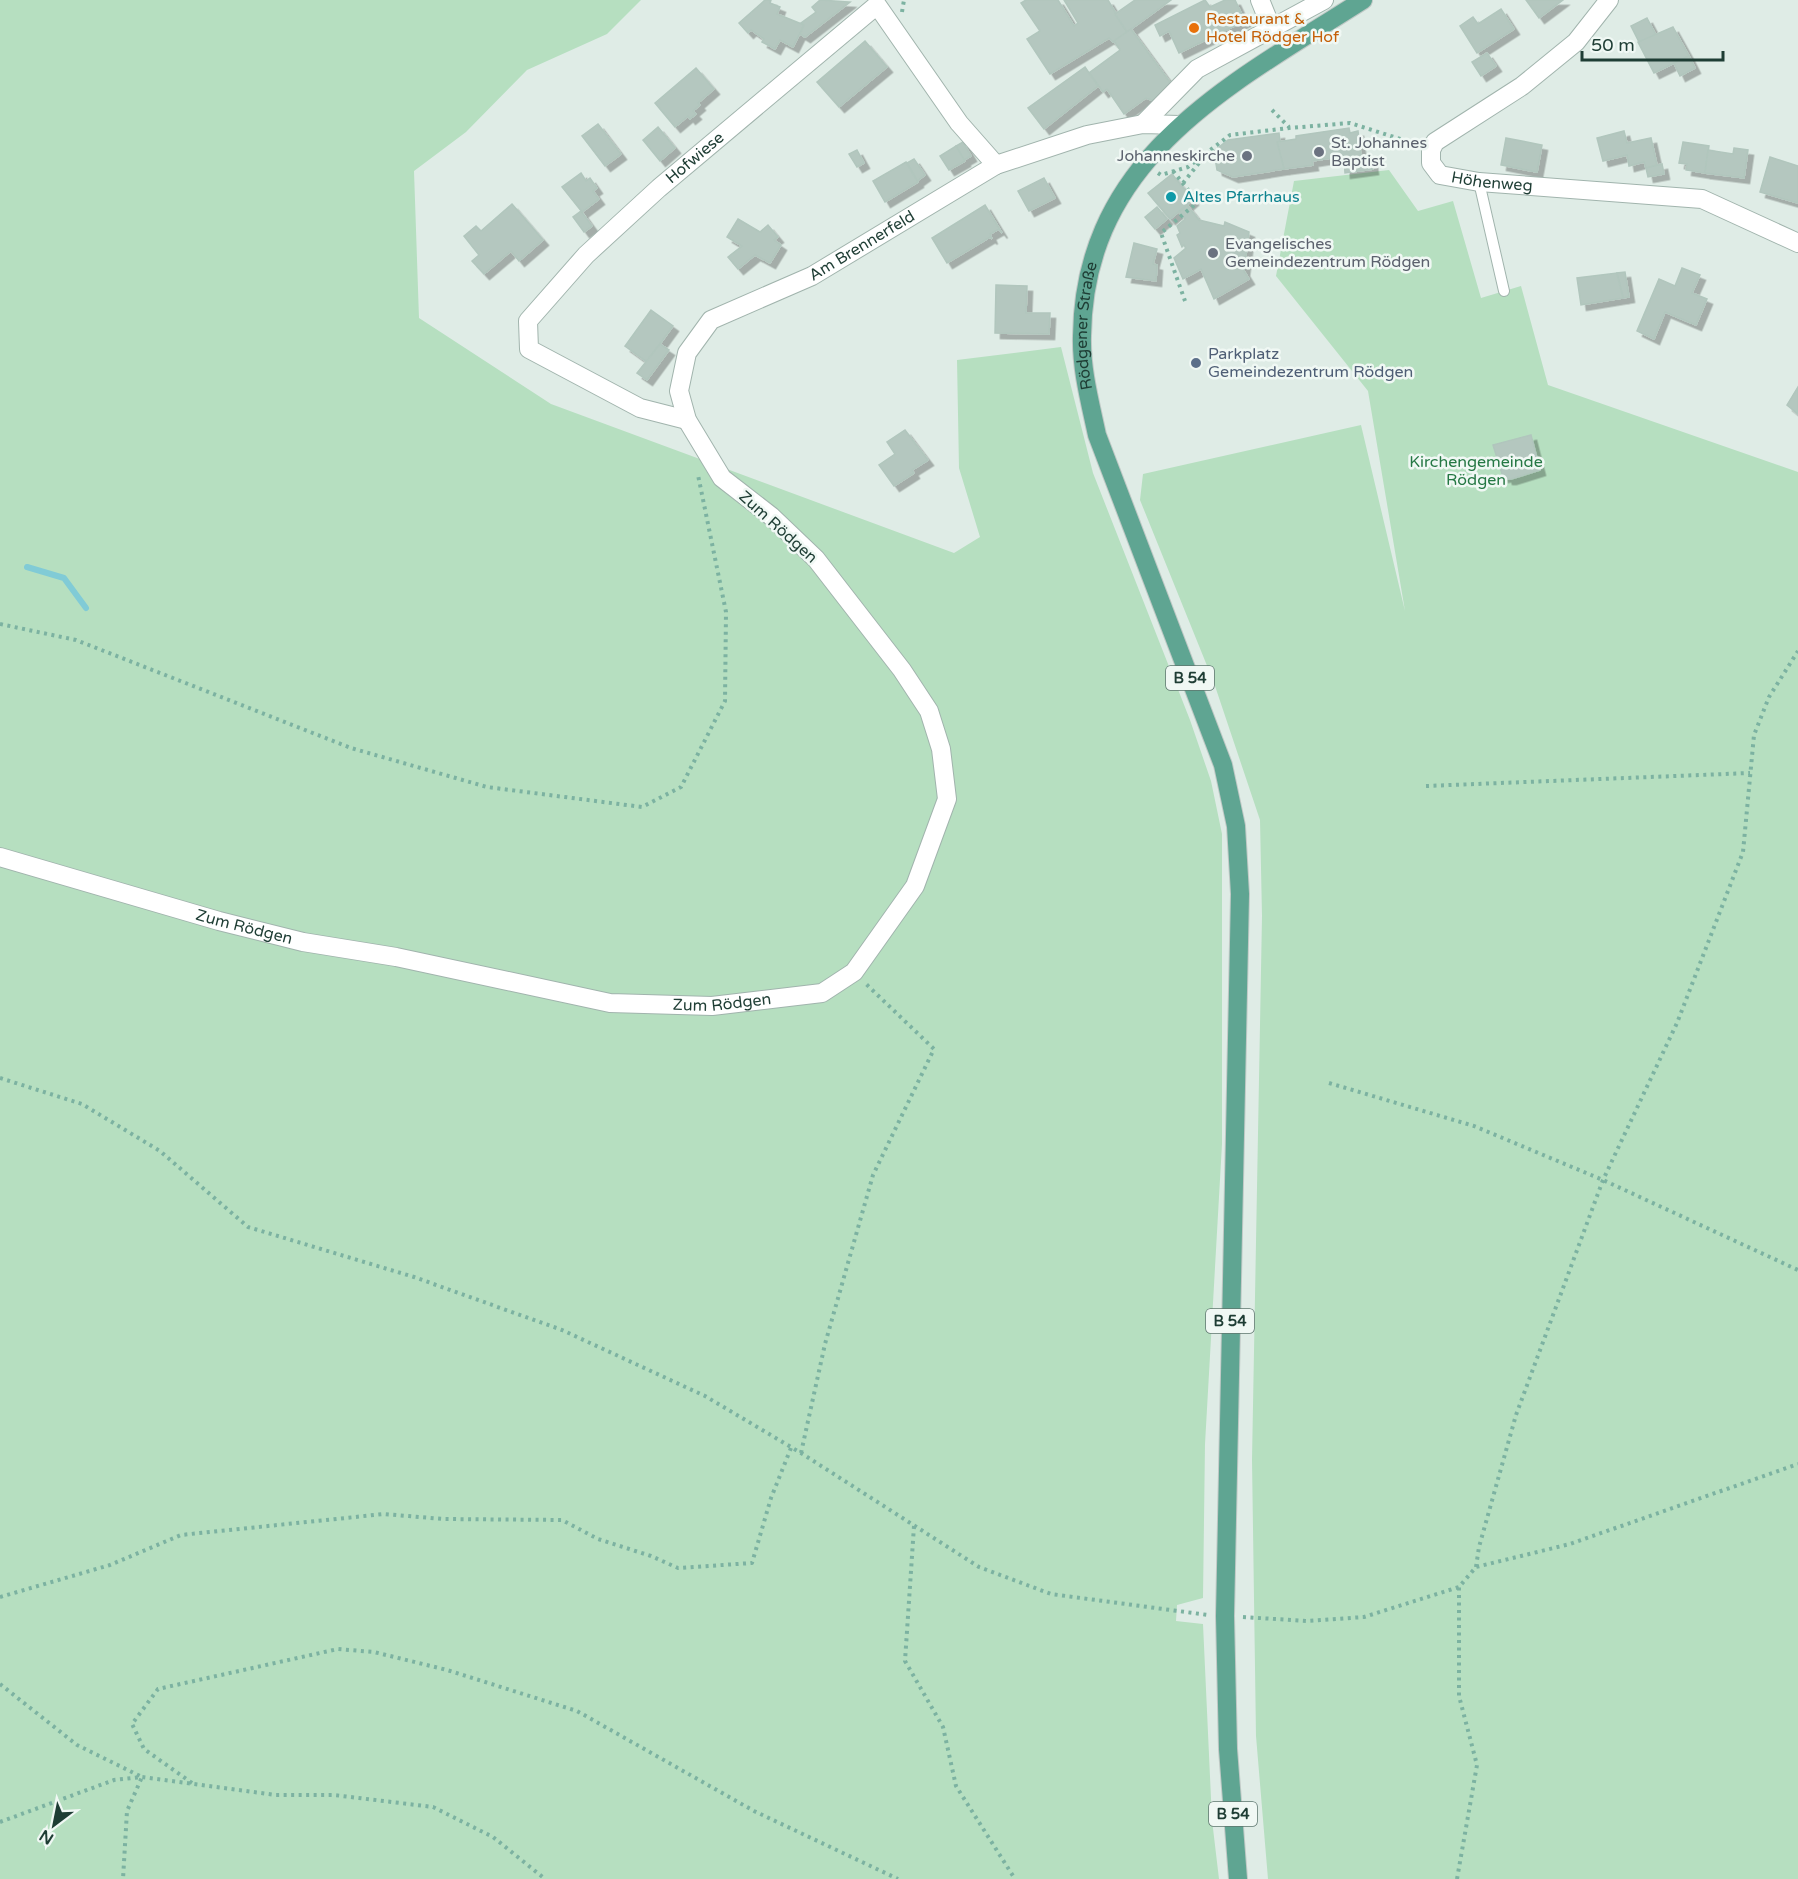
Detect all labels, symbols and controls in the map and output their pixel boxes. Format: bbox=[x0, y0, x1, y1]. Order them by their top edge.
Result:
place label: Restaurant & Hotel Rödger Hof bbox=[1206, 9, 1340, 47]
marker: Restaurant & Hotel Rödger Hof bbox=[1187, 21, 1201, 35]
scale bar bbox=[1582, 24, 1723, 62]
text: 50 m bbox=[1591, 34, 1635, 56]
street label: Hofwiese bbox=[662, 128, 728, 188]
place label: St. Johannes Baptist bbox=[1331, 133, 1427, 171]
marker: St. Johannes Baptist bbox=[1312, 145, 1326, 159]
place label: Johanneskirche bbox=[1117, 146, 1235, 166]
marker: Johanneskirche bbox=[1240, 149, 1254, 163]
street label: Höhenweg bbox=[1450, 167, 1533, 196]
place label: Altes Pfarrhaus bbox=[1183, 187, 1300, 207]
marker: Altes Pfarrhaus bbox=[1164, 190, 1178, 204]
street label: Am Brennerfeld bbox=[805, 206, 919, 285]
place label: Evangelisches Gemeindezentrum Rödgen bbox=[1225, 234, 1430, 272]
marker: Evangelisches Gemeindezentrum Rödgen bbox=[1206, 246, 1220, 260]
street label: Rödgener Straße bbox=[1072, 259, 1102, 392]
place label: Parkplatz Gemeindezentrum Rödgen bbox=[1208, 344, 1413, 382]
marker: Parkplatz Gemeindezentrum Rödgen bbox=[1189, 356, 1203, 370]
park label: Kirchengemeinde Rödgen bbox=[1409, 452, 1543, 490]
street label: Zum Rödgen bbox=[735, 486, 821, 568]
road number: B 54 bbox=[1166, 666, 1214, 690]
street label: Zum Rödgen bbox=[193, 905, 295, 949]
street label: Zum Rödgen bbox=[672, 989, 772, 1016]
road number: B 54 bbox=[1206, 1309, 1254, 1333]
north arrow bbox=[24, 1795, 84, 1855]
road number: B 54 bbox=[1209, 1802, 1257, 1826]
text: N bbox=[36, 1825, 57, 1849]

